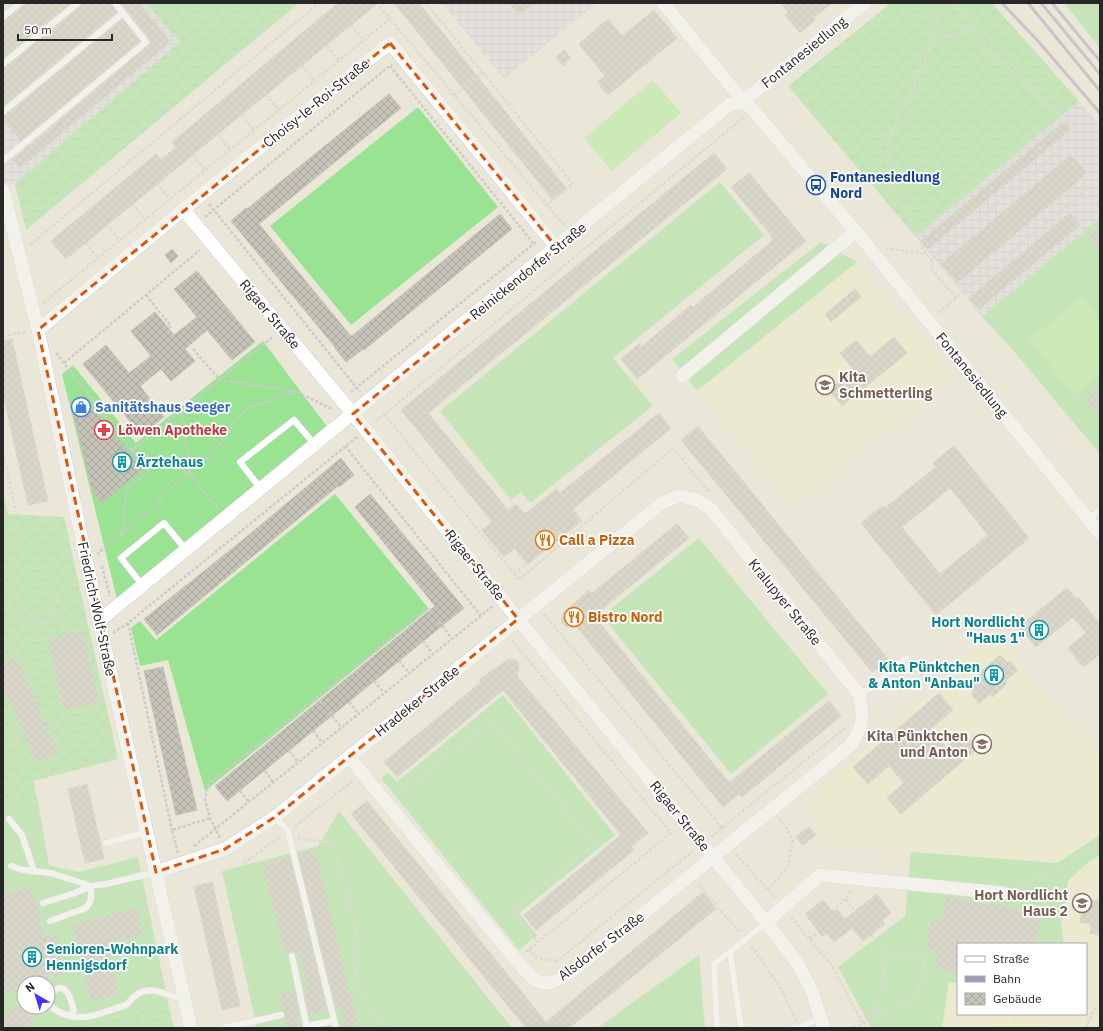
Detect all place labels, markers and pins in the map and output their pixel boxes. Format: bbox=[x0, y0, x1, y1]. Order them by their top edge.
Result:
place label: Fontanesiedlung Nord bbox=[830, 168, 940, 202]
bus stop icon: Fontanesiedlung Nord bbox=[805, 174, 827, 196]
place label: Kita Schmetterling bbox=[839, 368, 932, 402]
school or university icon: Kita Schmetterling bbox=[814, 374, 836, 396]
shop icon: Sanitätshaus Seeger bbox=[70, 396, 92, 418]
place label: Sanitätshaus Seeger bbox=[95, 398, 231, 416]
pharmacy icon: Löwen Apotheke bbox=[93, 419, 115, 441]
place label: Löwen Apotheke bbox=[118, 421, 227, 439]
building icon: Ärztehaus bbox=[111, 451, 133, 473]
place label: Ärztehaus bbox=[136, 453, 203, 471]
restaurant icon: Call a Pizza bbox=[534, 529, 556, 551]
place label: Call a Pizza bbox=[559, 531, 635, 549]
restaurant icon: Bistro Nord bbox=[563, 606, 585, 628]
place label: Bistro Nord bbox=[588, 608, 663, 626]
place label: Hort Nordlicht "Haus 1" bbox=[931, 613, 1025, 647]
building icon: Hort Nordlicht "Haus 1" bbox=[1028, 619, 1050, 641]
place label: Kita Pünktchen & Anton "Anbau" bbox=[868, 658, 980, 692]
building icon: Kita Pünktchen & Anton "Anbau" bbox=[983, 664, 1005, 686]
place label: Kita Pünktchen und Anton bbox=[867, 727, 968, 761]
school or university icon: Kita Pünktchen und Anton bbox=[971, 733, 993, 755]
place label: Hort Nordlicht Haus 2 bbox=[974, 886, 1068, 920]
school or university icon: Hort Nordlicht Haus 2 bbox=[1071, 892, 1093, 914]
place label: Senioren-Wohnpark Hennigsdorf bbox=[46, 940, 179, 974]
building icon: Senioren-Wohnpark Hennigsdorf bbox=[21, 946, 43, 968]

